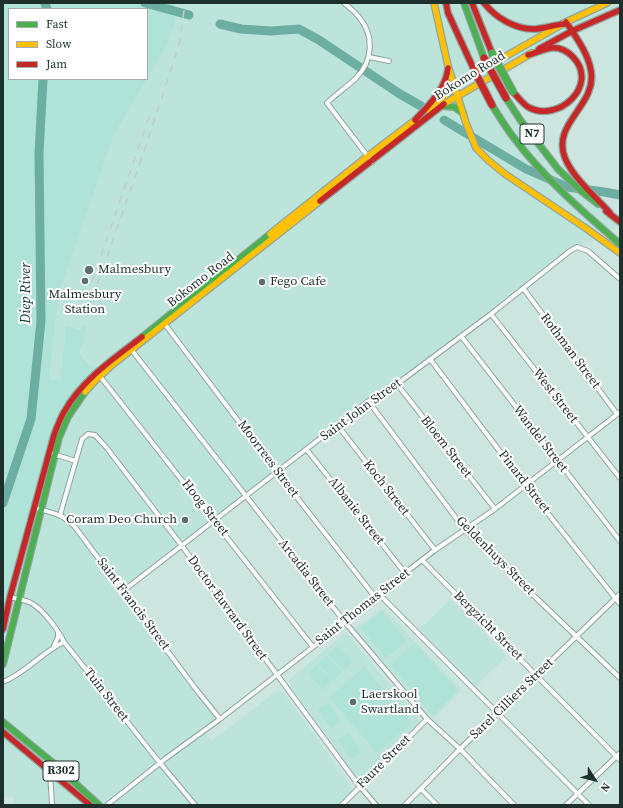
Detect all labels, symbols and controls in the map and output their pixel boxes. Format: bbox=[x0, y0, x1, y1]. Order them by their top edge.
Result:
legend bbox=[8, 8, 148, 80]
text: Fast bbox=[46, 16, 68, 32]
text: Slow bbox=[46, 36, 71, 52]
street label: Bokomo Road bbox=[432, 48, 508, 104]
text: Jam bbox=[46, 56, 67, 72]
road number: N7 bbox=[520, 124, 544, 144]
street label: Bokomo Road bbox=[164, 249, 238, 311]
water label: Diep River bbox=[18, 262, 34, 324]
place label: Malmesbury bbox=[98, 262, 171, 278]
marker: Malmesbury bbox=[83, 264, 95, 276]
place label: Fego Cafe bbox=[270, 274, 326, 290]
marker: Malmesbury Station bbox=[80, 276, 90, 286]
marker: Fego Cafe bbox=[257, 277, 267, 287]
place label: Malmesbury Station bbox=[48, 287, 122, 318]
street label: Rothman Street bbox=[537, 310, 603, 392]
street label: West Street bbox=[529, 366, 581, 426]
street label: Saint John Street bbox=[318, 375, 404, 445]
street label: Wandel Street bbox=[509, 403, 571, 475]
street label: Bloem Street bbox=[417, 413, 475, 481]
street label: Moorrees Street bbox=[234, 418, 302, 500]
street label: Pinard Street bbox=[495, 447, 553, 517]
street label: Koch Street bbox=[359, 457, 413, 519]
street label: Albanie Street bbox=[325, 474, 387, 548]
street label: Hoog Street bbox=[178, 477, 232, 539]
place label: Coram Deo Church bbox=[66, 512, 177, 528]
street label: Geldenhuys Street bbox=[452, 513, 538, 599]
marker: Coram Deo Church bbox=[180, 515, 190, 525]
street label: Arcadia Street bbox=[275, 536, 337, 610]
street label: Doctor Euvrard Street bbox=[184, 553, 270, 663]
street label: Saint Francis Street bbox=[93, 555, 173, 653]
street label: Saint Thomas Street bbox=[313, 565, 413, 649]
street label: Bergzicht Street bbox=[450, 588, 526, 664]
street label: Sarel Cilliers Street bbox=[467, 655, 557, 743]
street label: Tuin Street bbox=[80, 665, 132, 725]
place label: Laerskool Swartland bbox=[361, 687, 419, 718]
marker: Laerskool Swartland bbox=[348, 697, 358, 707]
street label: Faure Street bbox=[354, 732, 414, 792]
north arrow bbox=[575, 760, 615, 800]
road number: R302 bbox=[43, 761, 79, 781]
text: N bbox=[597, 780, 614, 795]

